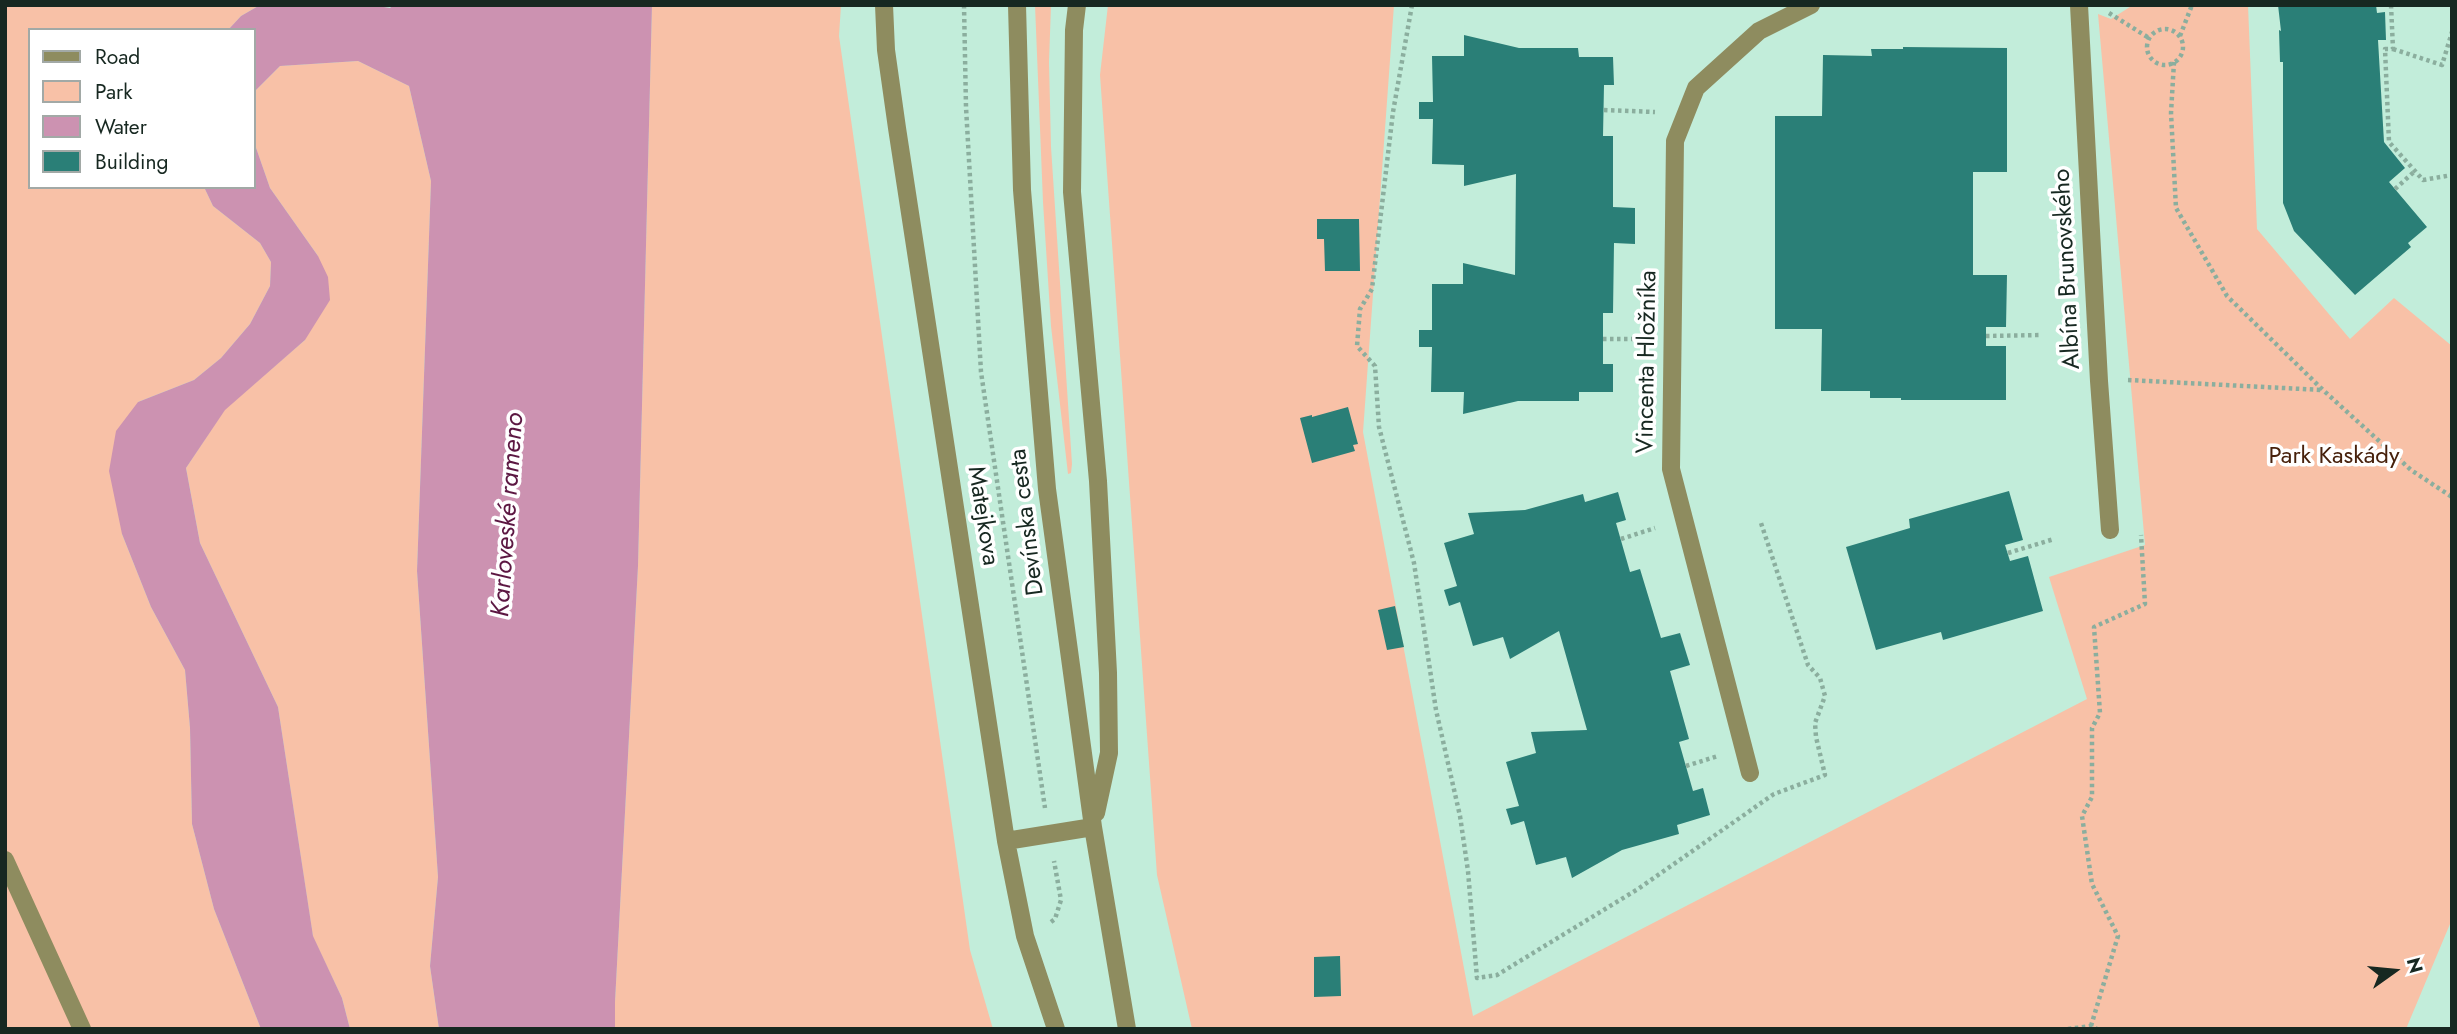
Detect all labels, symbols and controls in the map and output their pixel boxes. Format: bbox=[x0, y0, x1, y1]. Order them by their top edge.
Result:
legend bbox=[28, 28, 256, 189]
text: Road bbox=[95, 42, 140, 72]
text: Park bbox=[95, 77, 132, 107]
text: Water bbox=[95, 112, 147, 142]
text: Building bbox=[95, 147, 168, 177]
street label: Albína Brunovského bbox=[2048, 168, 2088, 370]
street label: Vincenta Hložníka bbox=[1632, 270, 1664, 454]
water label: Karloveské rameno bbox=[486, 412, 532, 618]
park label: Park Kaskády bbox=[2268, 443, 2400, 471]
street label: Devínska cesta bbox=[1005, 447, 1051, 597]
street label: Matejkova bbox=[960, 464, 1004, 568]
north arrow bbox=[2359, 936, 2429, 1006]
text: N bbox=[2400, 955, 2430, 976]

